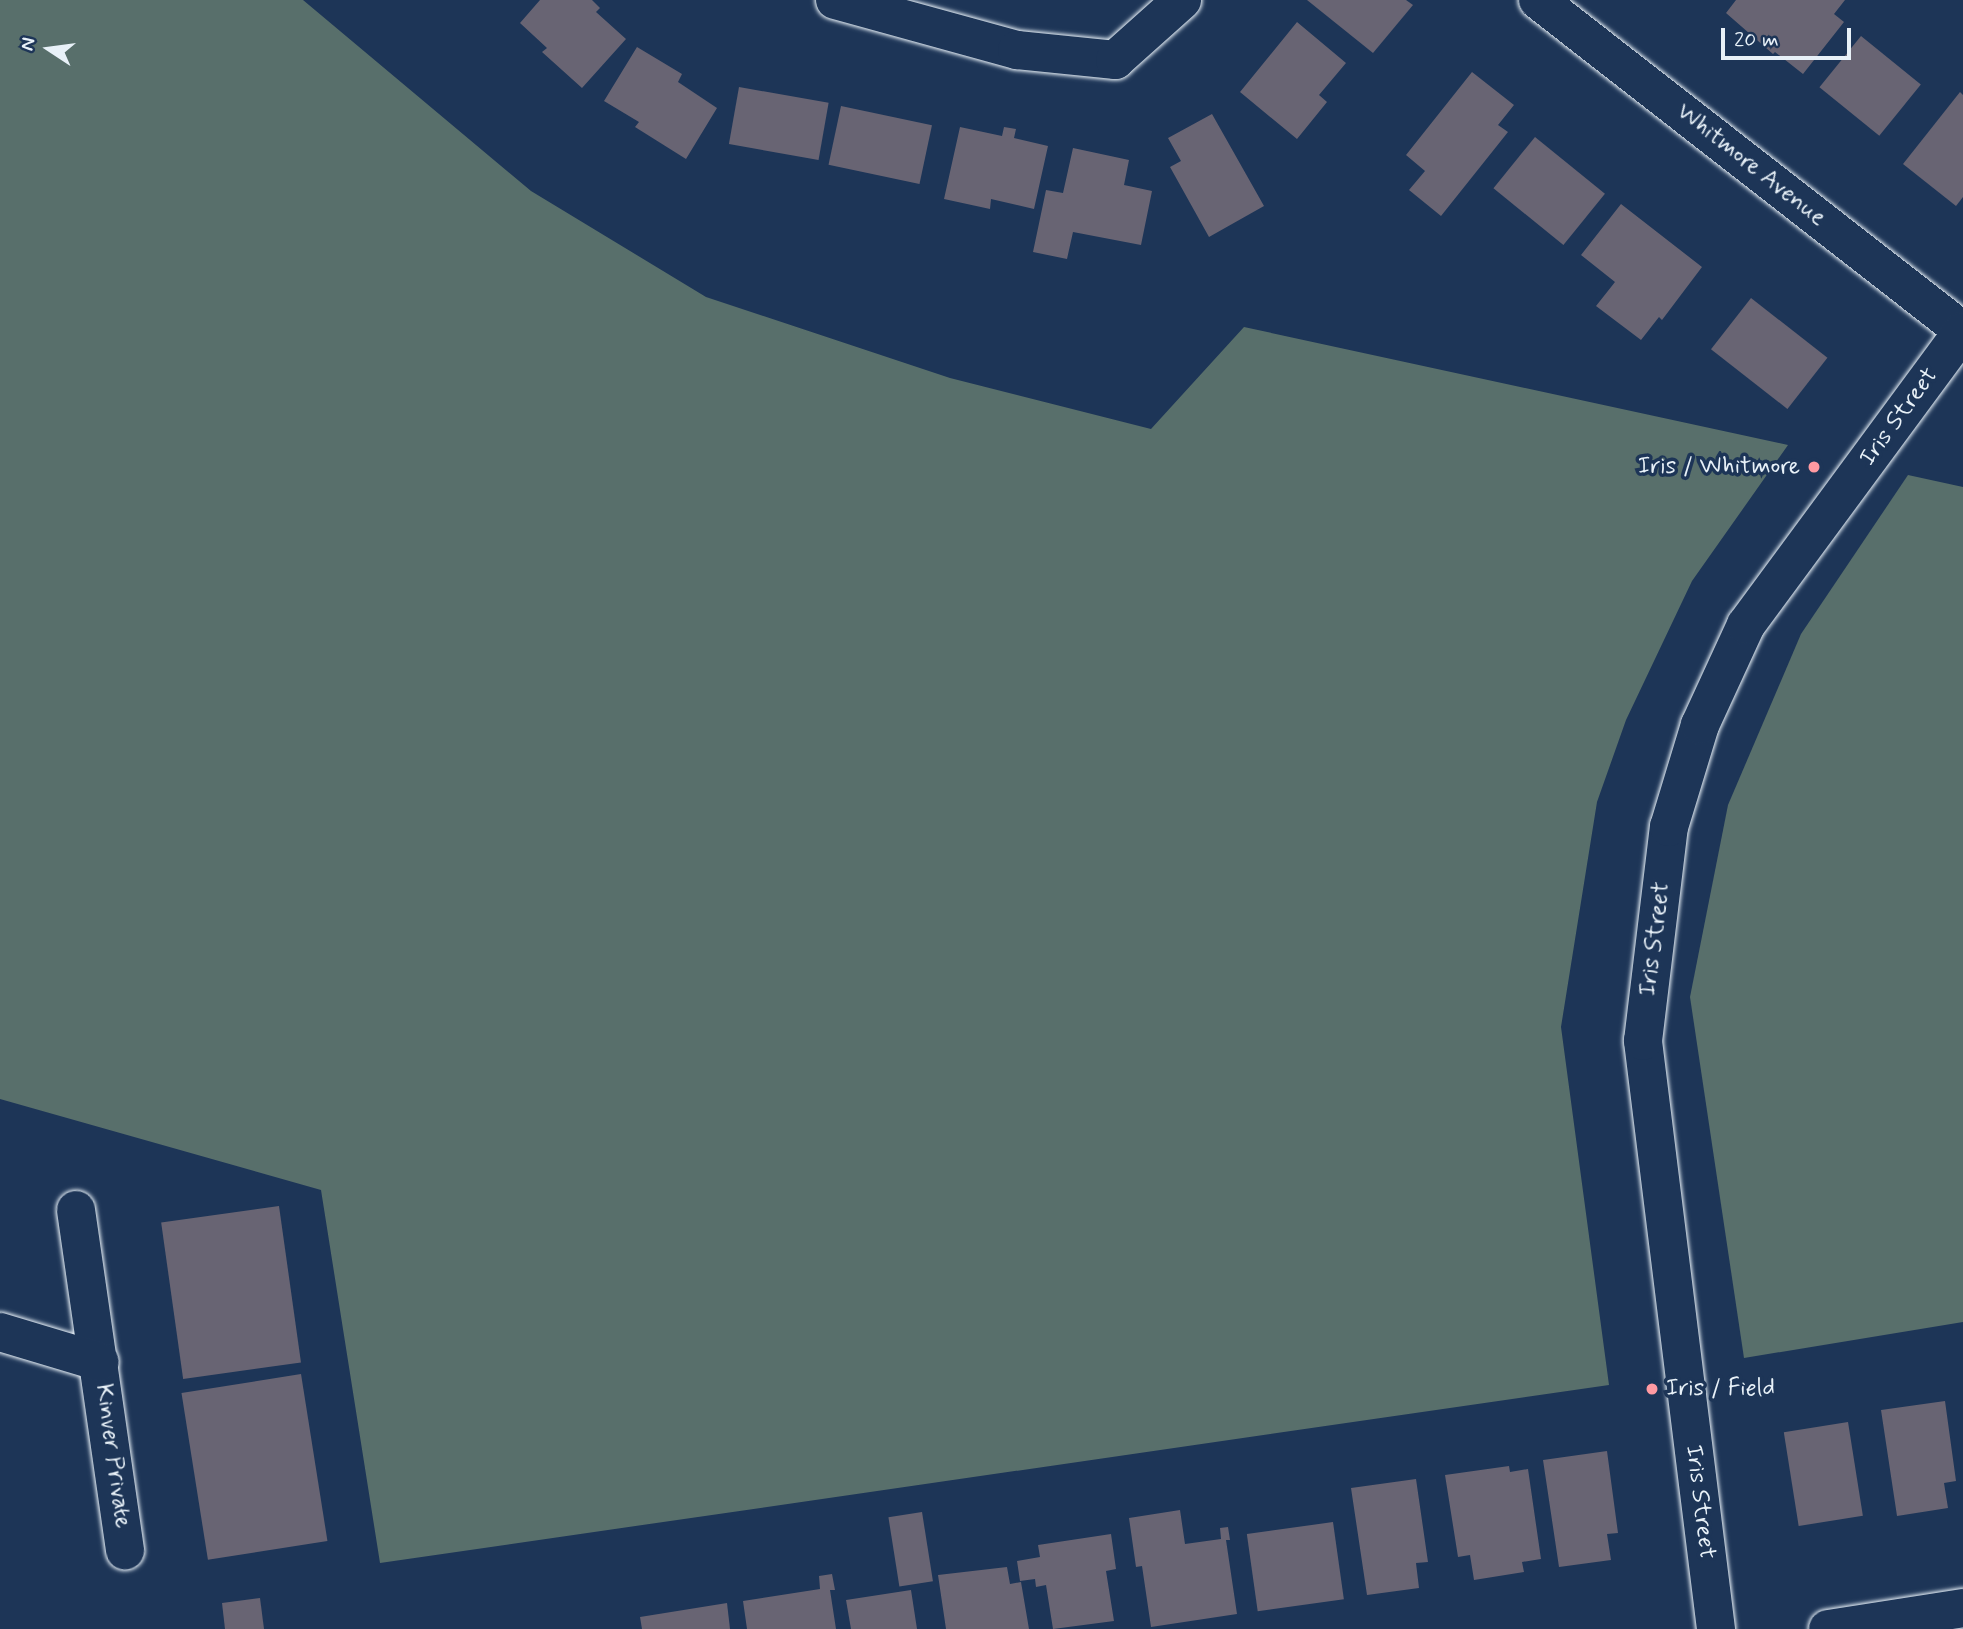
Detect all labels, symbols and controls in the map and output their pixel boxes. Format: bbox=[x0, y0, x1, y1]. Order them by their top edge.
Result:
north arrow bbox=[14, 14, 84, 84]
scale bar bbox=[1725, 14, 1854, 58]
text: 20 m bbox=[1734, 26, 1779, 54]
text: N bbox=[14, 35, 42, 53]
street label: Whitmore Avenue bbox=[1670, 98, 1832, 232]
street label: Iris Street bbox=[1854, 363, 1944, 471]
place label: Iris / Whitmore bbox=[1638, 453, 1800, 481]
marker: Iris / Whitmore bbox=[1806, 459, 1822, 475]
street label: Iris Street bbox=[1634, 881, 1676, 997]
place label: Iris / Field bbox=[1666, 1375, 1775, 1403]
street label: Kinver Private bbox=[88, 1380, 138, 1532]
marker: Iris / Field bbox=[1644, 1381, 1660, 1397]
street label: Iris Street bbox=[1679, 1444, 1721, 1560]

